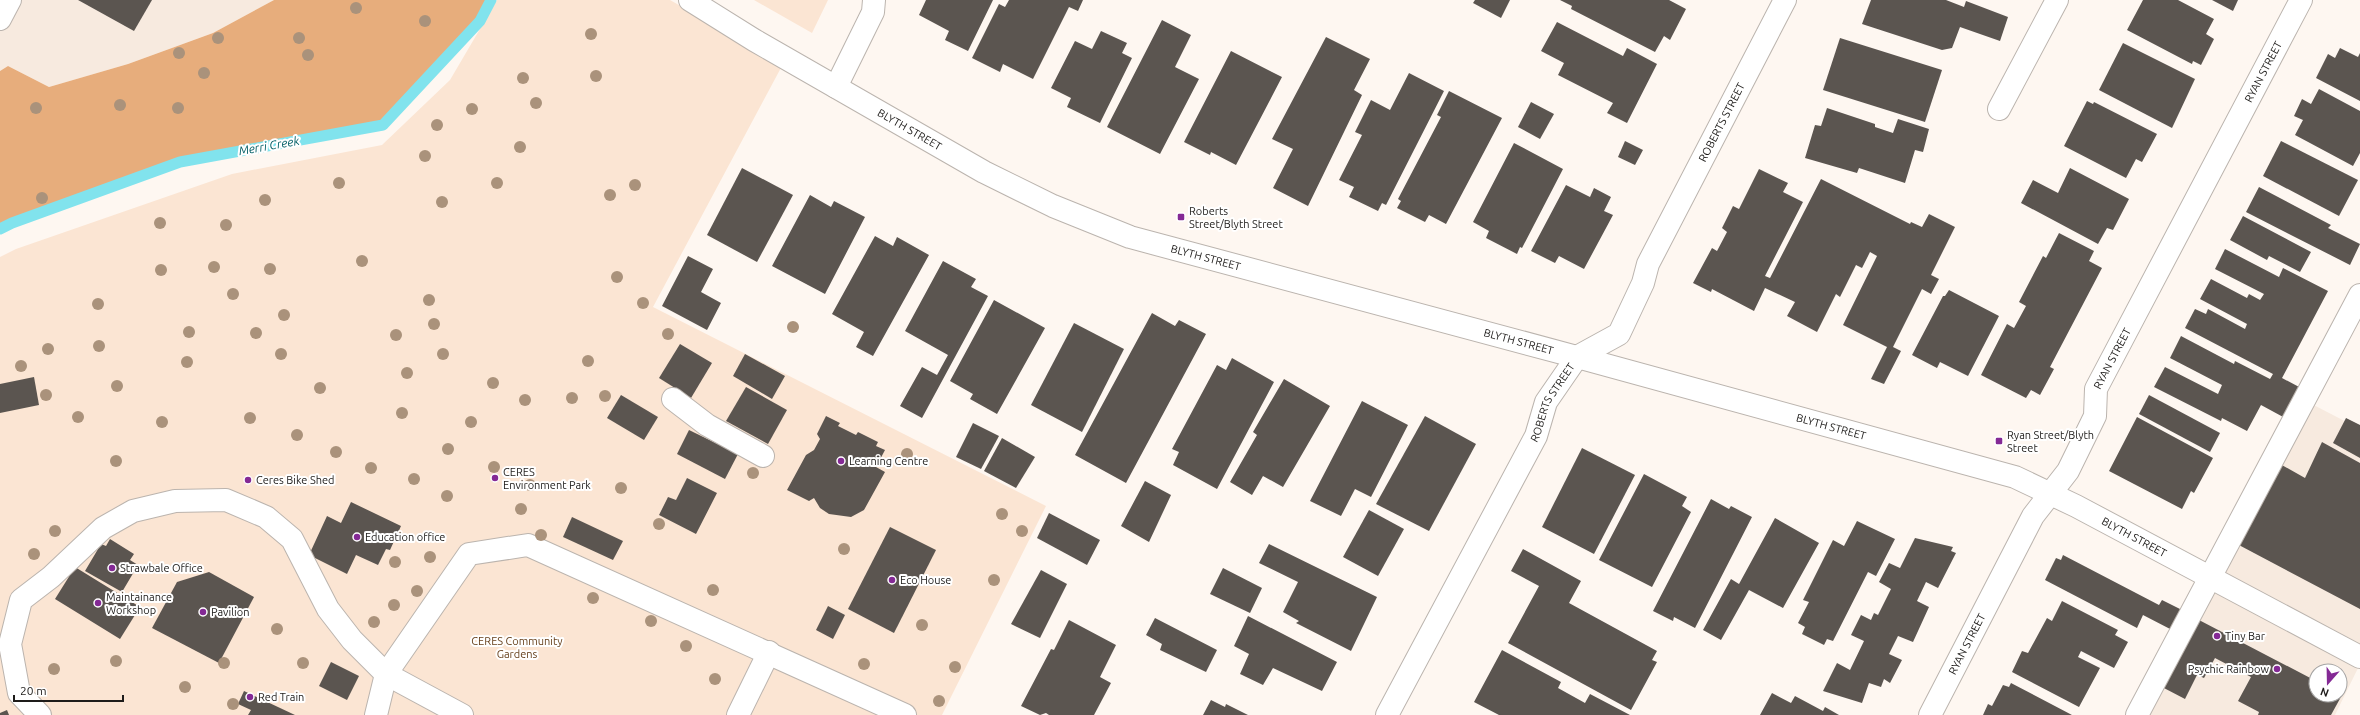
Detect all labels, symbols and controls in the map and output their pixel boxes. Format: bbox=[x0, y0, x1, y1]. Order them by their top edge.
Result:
street label: RYAN STREET bbox=[2242, 39, 2284, 104]
street label: ROBERTS STREET bbox=[1696, 81, 1747, 164]
street label: BLYTH STREET bbox=[876, 106, 944, 152]
water label: Merri Creek bbox=[238, 134, 301, 157]
place label: Roberts Street/Blyth Street bbox=[1189, 205, 1283, 230]
marker: Roberts Street/Blyth Street bbox=[1176, 212, 1186, 222]
street label: BLYTH STREET bbox=[1170, 242, 1242, 272]
street label: BLYTH STREET bbox=[1482, 326, 1555, 356]
street label: RYAN STREET bbox=[2091, 326, 2133, 391]
street label: ROBERTS STREET bbox=[1528, 361, 1577, 444]
street label: BLYTH STREET bbox=[1795, 411, 1867, 442]
place label: Ryan Street/Blyth Street bbox=[2007, 429, 2094, 454]
marker: Ryan Street/Blyth Street bbox=[1994, 436, 2004, 446]
place label: Learning Centre bbox=[849, 455, 928, 467]
marker: Learning Centre bbox=[836, 456, 846, 466]
place label: CERES Environment Park bbox=[503, 466, 591, 491]
marker: CERES Environment Park bbox=[490, 473, 500, 483]
place label: Ceres Bike Shed bbox=[256, 474, 335, 486]
marker: Ceres Bike Shed bbox=[243, 475, 253, 485]
street label: BLYTH STREET bbox=[2100, 515, 2169, 559]
place label: Education office bbox=[365, 531, 445, 543]
marker: Education office bbox=[352, 532, 362, 542]
place label: Strawbale Office bbox=[120, 562, 203, 574]
marker: Strawbale Office bbox=[107, 563, 117, 573]
place label: Eco House bbox=[900, 574, 951, 586]
marker: Eco House bbox=[887, 575, 897, 585]
place label: Maintainance Workshop bbox=[106, 591, 172, 616]
marker: Maintainance Workshop bbox=[93, 598, 103, 608]
place label: Pavilion bbox=[211, 606, 249, 618]
marker: Pavilion bbox=[198, 607, 208, 617]
street label: RYAN STREET bbox=[1946, 611, 1988, 677]
place label: Tiny Bar bbox=[2225, 630, 2266, 642]
marker: Tiny Bar bbox=[2212, 631, 2222, 641]
park label: CERES Community Gardens bbox=[471, 635, 563, 660]
place label: Psychic Rainbow bbox=[2188, 663, 2269, 675]
north arrow bbox=[2308, 663, 2348, 703]
marker: Psychic Rainbow bbox=[2272, 664, 2282, 674]
scale bar bbox=[14, 677, 123, 703]
text: 20 m bbox=[20, 684, 47, 697]
text: N bbox=[2319, 685, 2330, 699]
place label: Red Train bbox=[258, 691, 304, 703]
marker: Red Train bbox=[245, 692, 255, 702]

